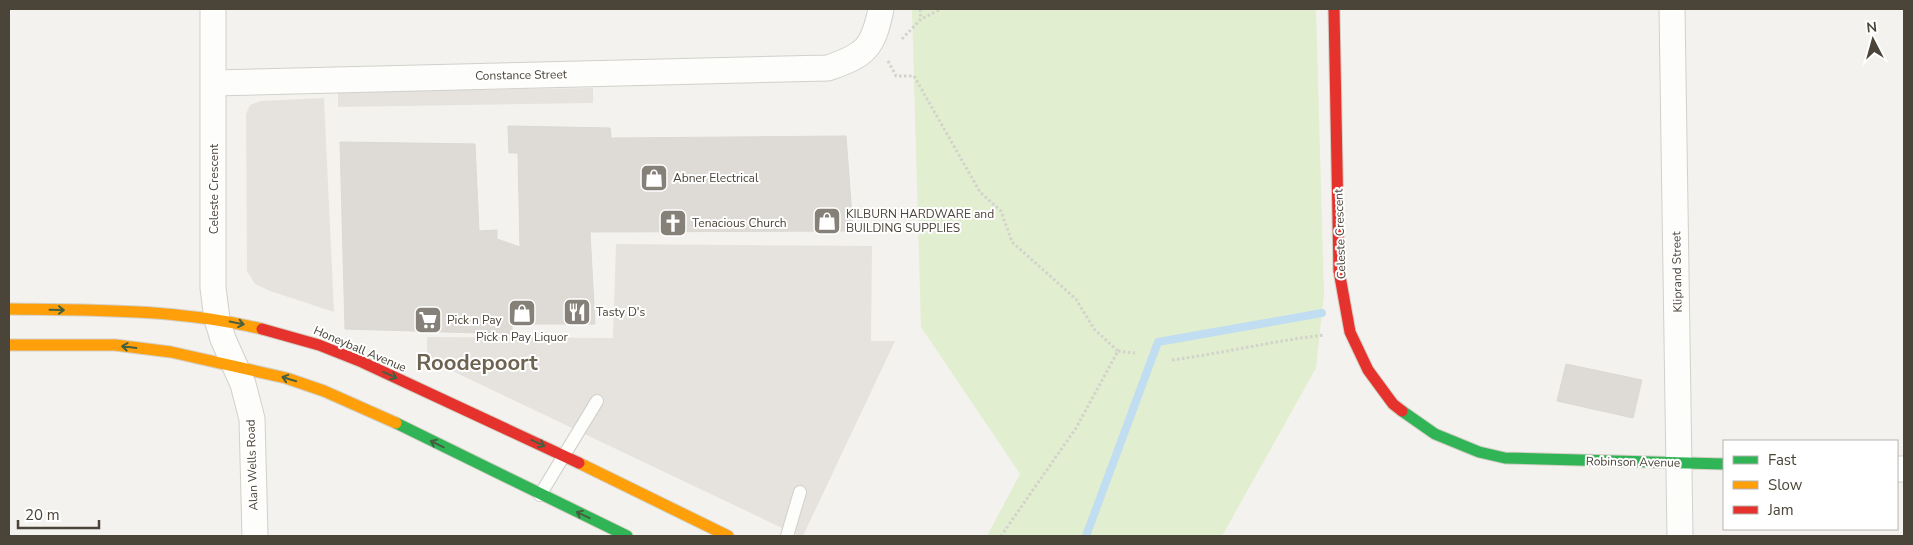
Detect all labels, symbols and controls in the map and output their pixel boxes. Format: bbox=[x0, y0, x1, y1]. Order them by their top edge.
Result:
north arrow bbox=[1848, 15, 1898, 65]
text: N bbox=[1865, 18, 1878, 38]
street label: Constance Street bbox=[475, 66, 568, 84]
street label: Celeste Crescent bbox=[206, 143, 222, 234]
shop icon: Abner Electrical bbox=[639, 163, 669, 193]
place label: Abner Electrical bbox=[673, 170, 759, 186]
street label: Celeste Crescent bbox=[1330, 188, 1350, 280]
shop icon: KILBURN HARDWARE and BUILDING SUPPLIES bbox=[812, 206, 842, 236]
place label: KILBURN HARDWARE and BUILDING SUPPLIES bbox=[846, 206, 994, 236]
church icon: Tenacious Church bbox=[658, 208, 688, 238]
place label: Tenacious Church bbox=[692, 215, 787, 231]
street label: Kliprand Street bbox=[1668, 231, 1686, 313]
restaurant icon: Tasty D's bbox=[562, 297, 592, 327]
shop icon: Pick n Pay Liquor bbox=[507, 298, 537, 328]
place label: Tasty D's bbox=[596, 304, 645, 320]
one-way arrow bbox=[49, 305, 65, 315]
supermarket icon: Pick n Pay bbox=[413, 305, 443, 335]
place label: Pick n Pay bbox=[447, 312, 503, 328]
one-way arrow bbox=[228, 319, 244, 329]
street label: Honeyball Avenue bbox=[311, 322, 409, 376]
place label: Pick n Pay Liquor bbox=[476, 329, 569, 345]
one-way arrow bbox=[122, 342, 138, 352]
district label: Roodepoort bbox=[416, 348, 538, 378]
one-way arrow bbox=[382, 371, 397, 381]
one-way arrow bbox=[281, 373, 297, 383]
street label: Alan Wells Road bbox=[242, 419, 262, 511]
one-way arrow bbox=[430, 439, 445, 448]
one-way arrow bbox=[530, 439, 545, 448]
legend bbox=[1723, 440, 1898, 530]
text: Fast bbox=[1768, 450, 1797, 470]
street label: Robinson Avenue bbox=[1586, 453, 1680, 471]
text: Slow bbox=[1768, 475, 1803, 495]
scale bar bbox=[18, 498, 99, 530]
text: Jam bbox=[1767, 500, 1794, 520]
text: 20 m bbox=[25, 505, 60, 525]
one-way arrow bbox=[576, 510, 591, 520]

